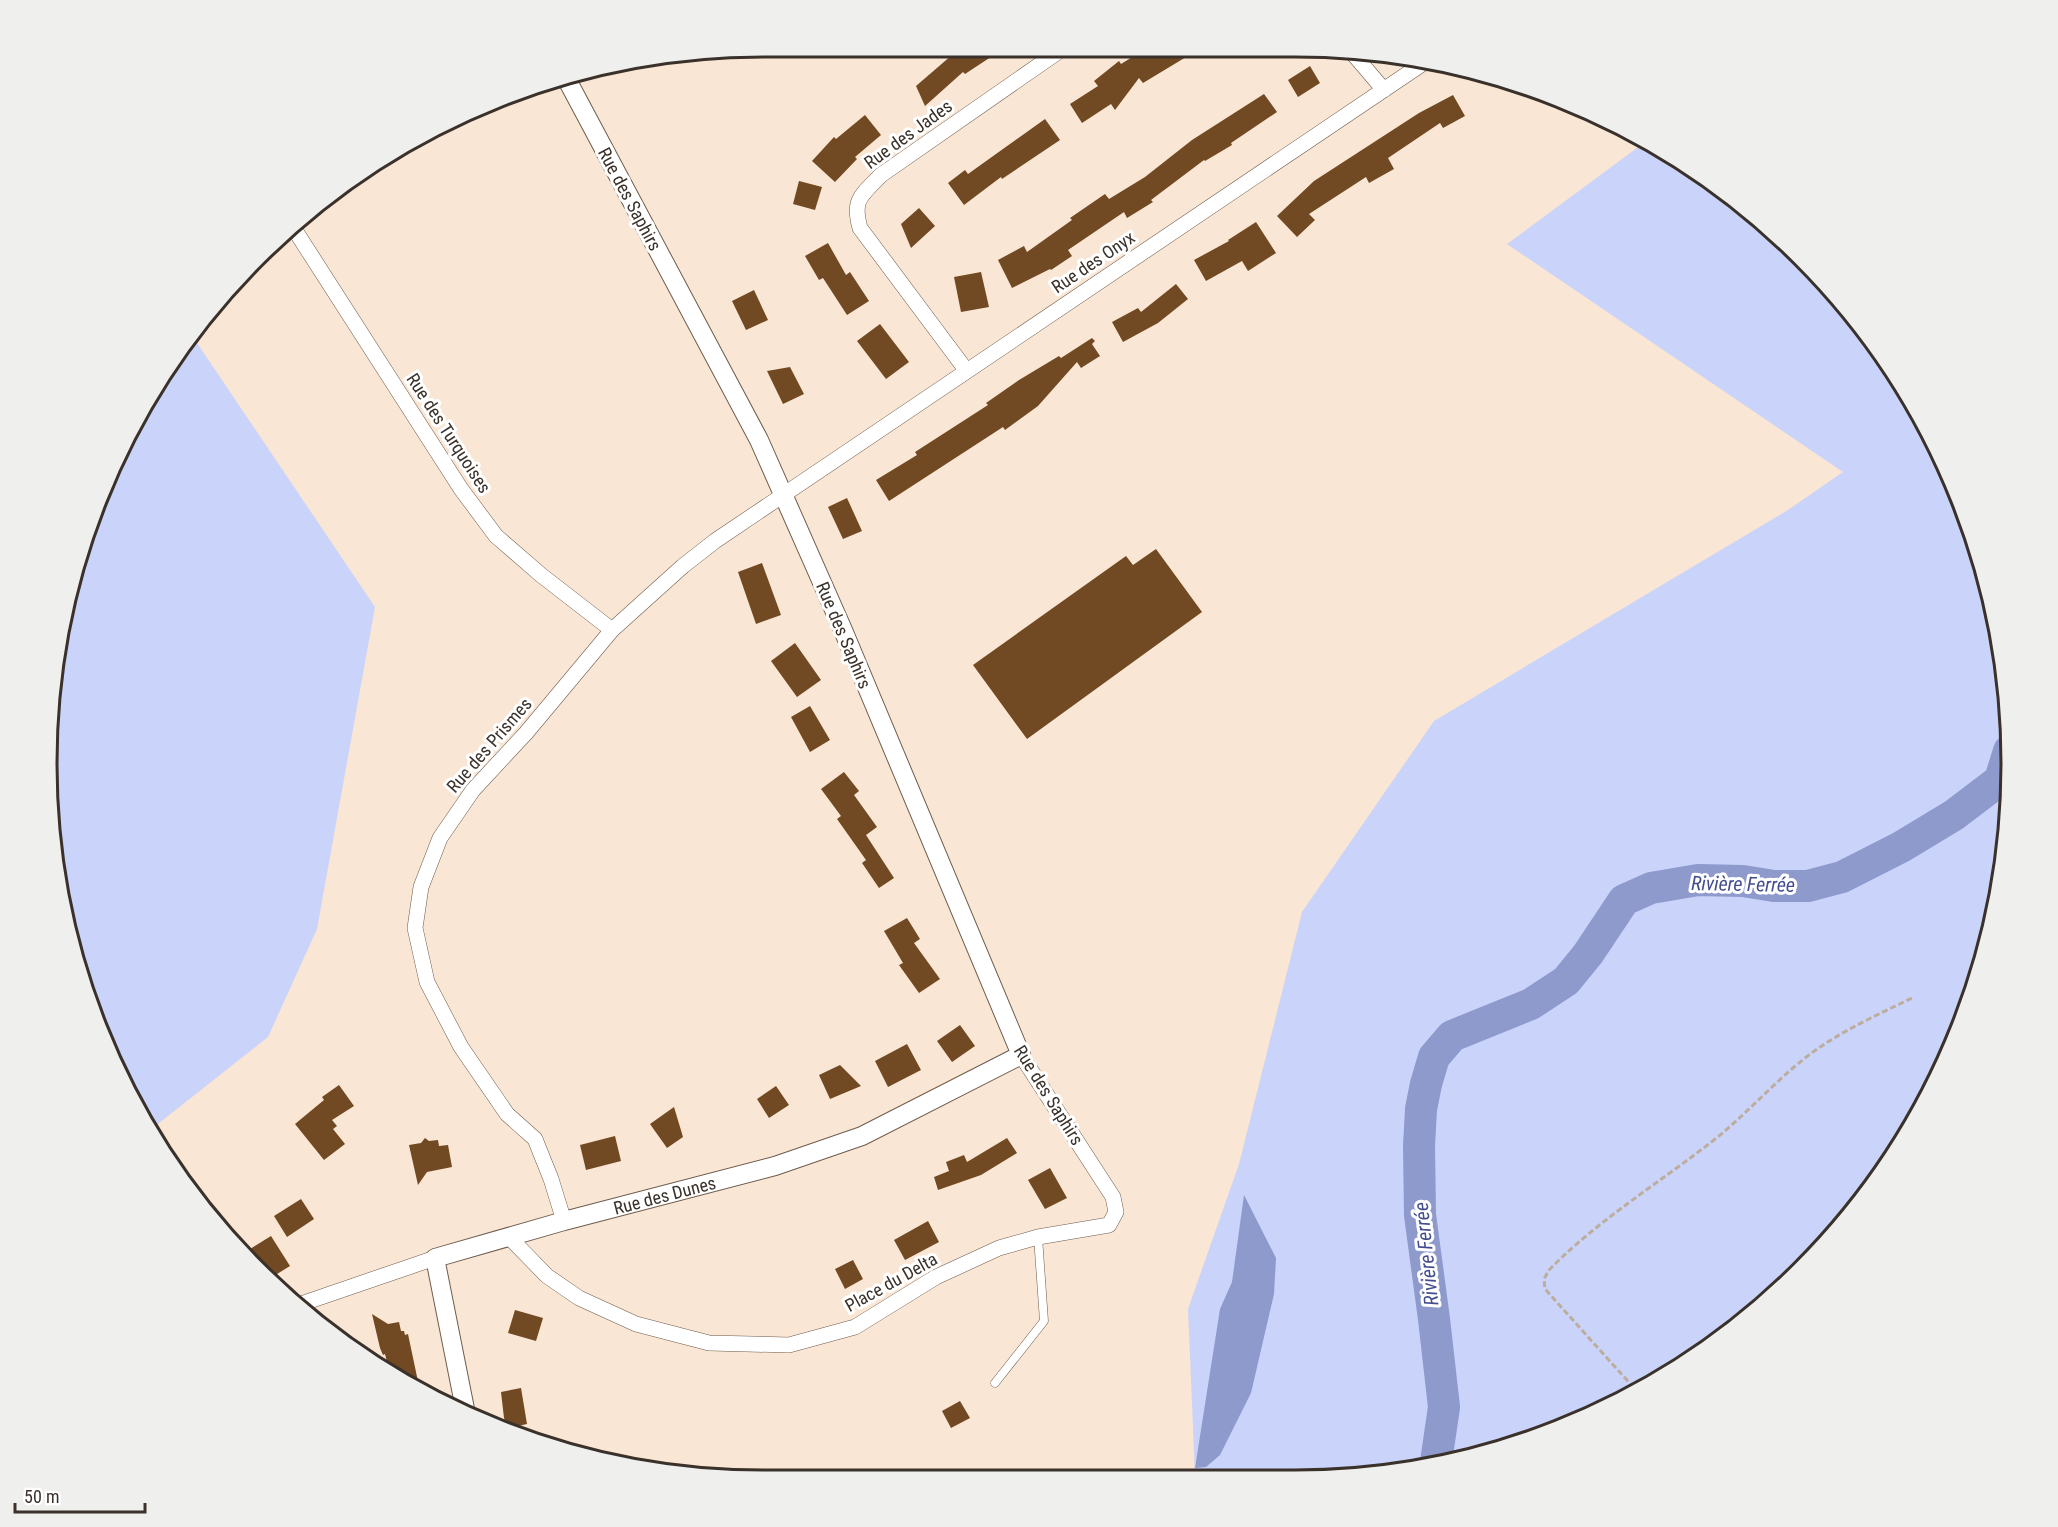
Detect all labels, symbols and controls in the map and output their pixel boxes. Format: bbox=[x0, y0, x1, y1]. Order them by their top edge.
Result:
street label: Rue des Jades bbox=[860, 95, 956, 173]
street label: Rue des Saphirs bbox=[594, 144, 666, 254]
street label: Rue des Onyx bbox=[1048, 227, 1139, 297]
street label: Rue des Turquoises bbox=[402, 369, 496, 497]
street label: Rue des Saphirs bbox=[812, 578, 876, 692]
street label: Rue des Prismes bbox=[442, 693, 536, 797]
water label: Rivière Ferrée bbox=[1691, 871, 1795, 897]
street label: Rue des Saphirs bbox=[1010, 1041, 1088, 1149]
street label: Rue des Dunes bbox=[611, 1171, 718, 1218]
water label: Rivière Ferrée bbox=[1409, 1201, 1443, 1307]
street label: Place du Delta bbox=[841, 1248, 941, 1316]
scale bar bbox=[15, 1476, 146, 1514]
text: 50 m bbox=[24, 1486, 59, 1507]

